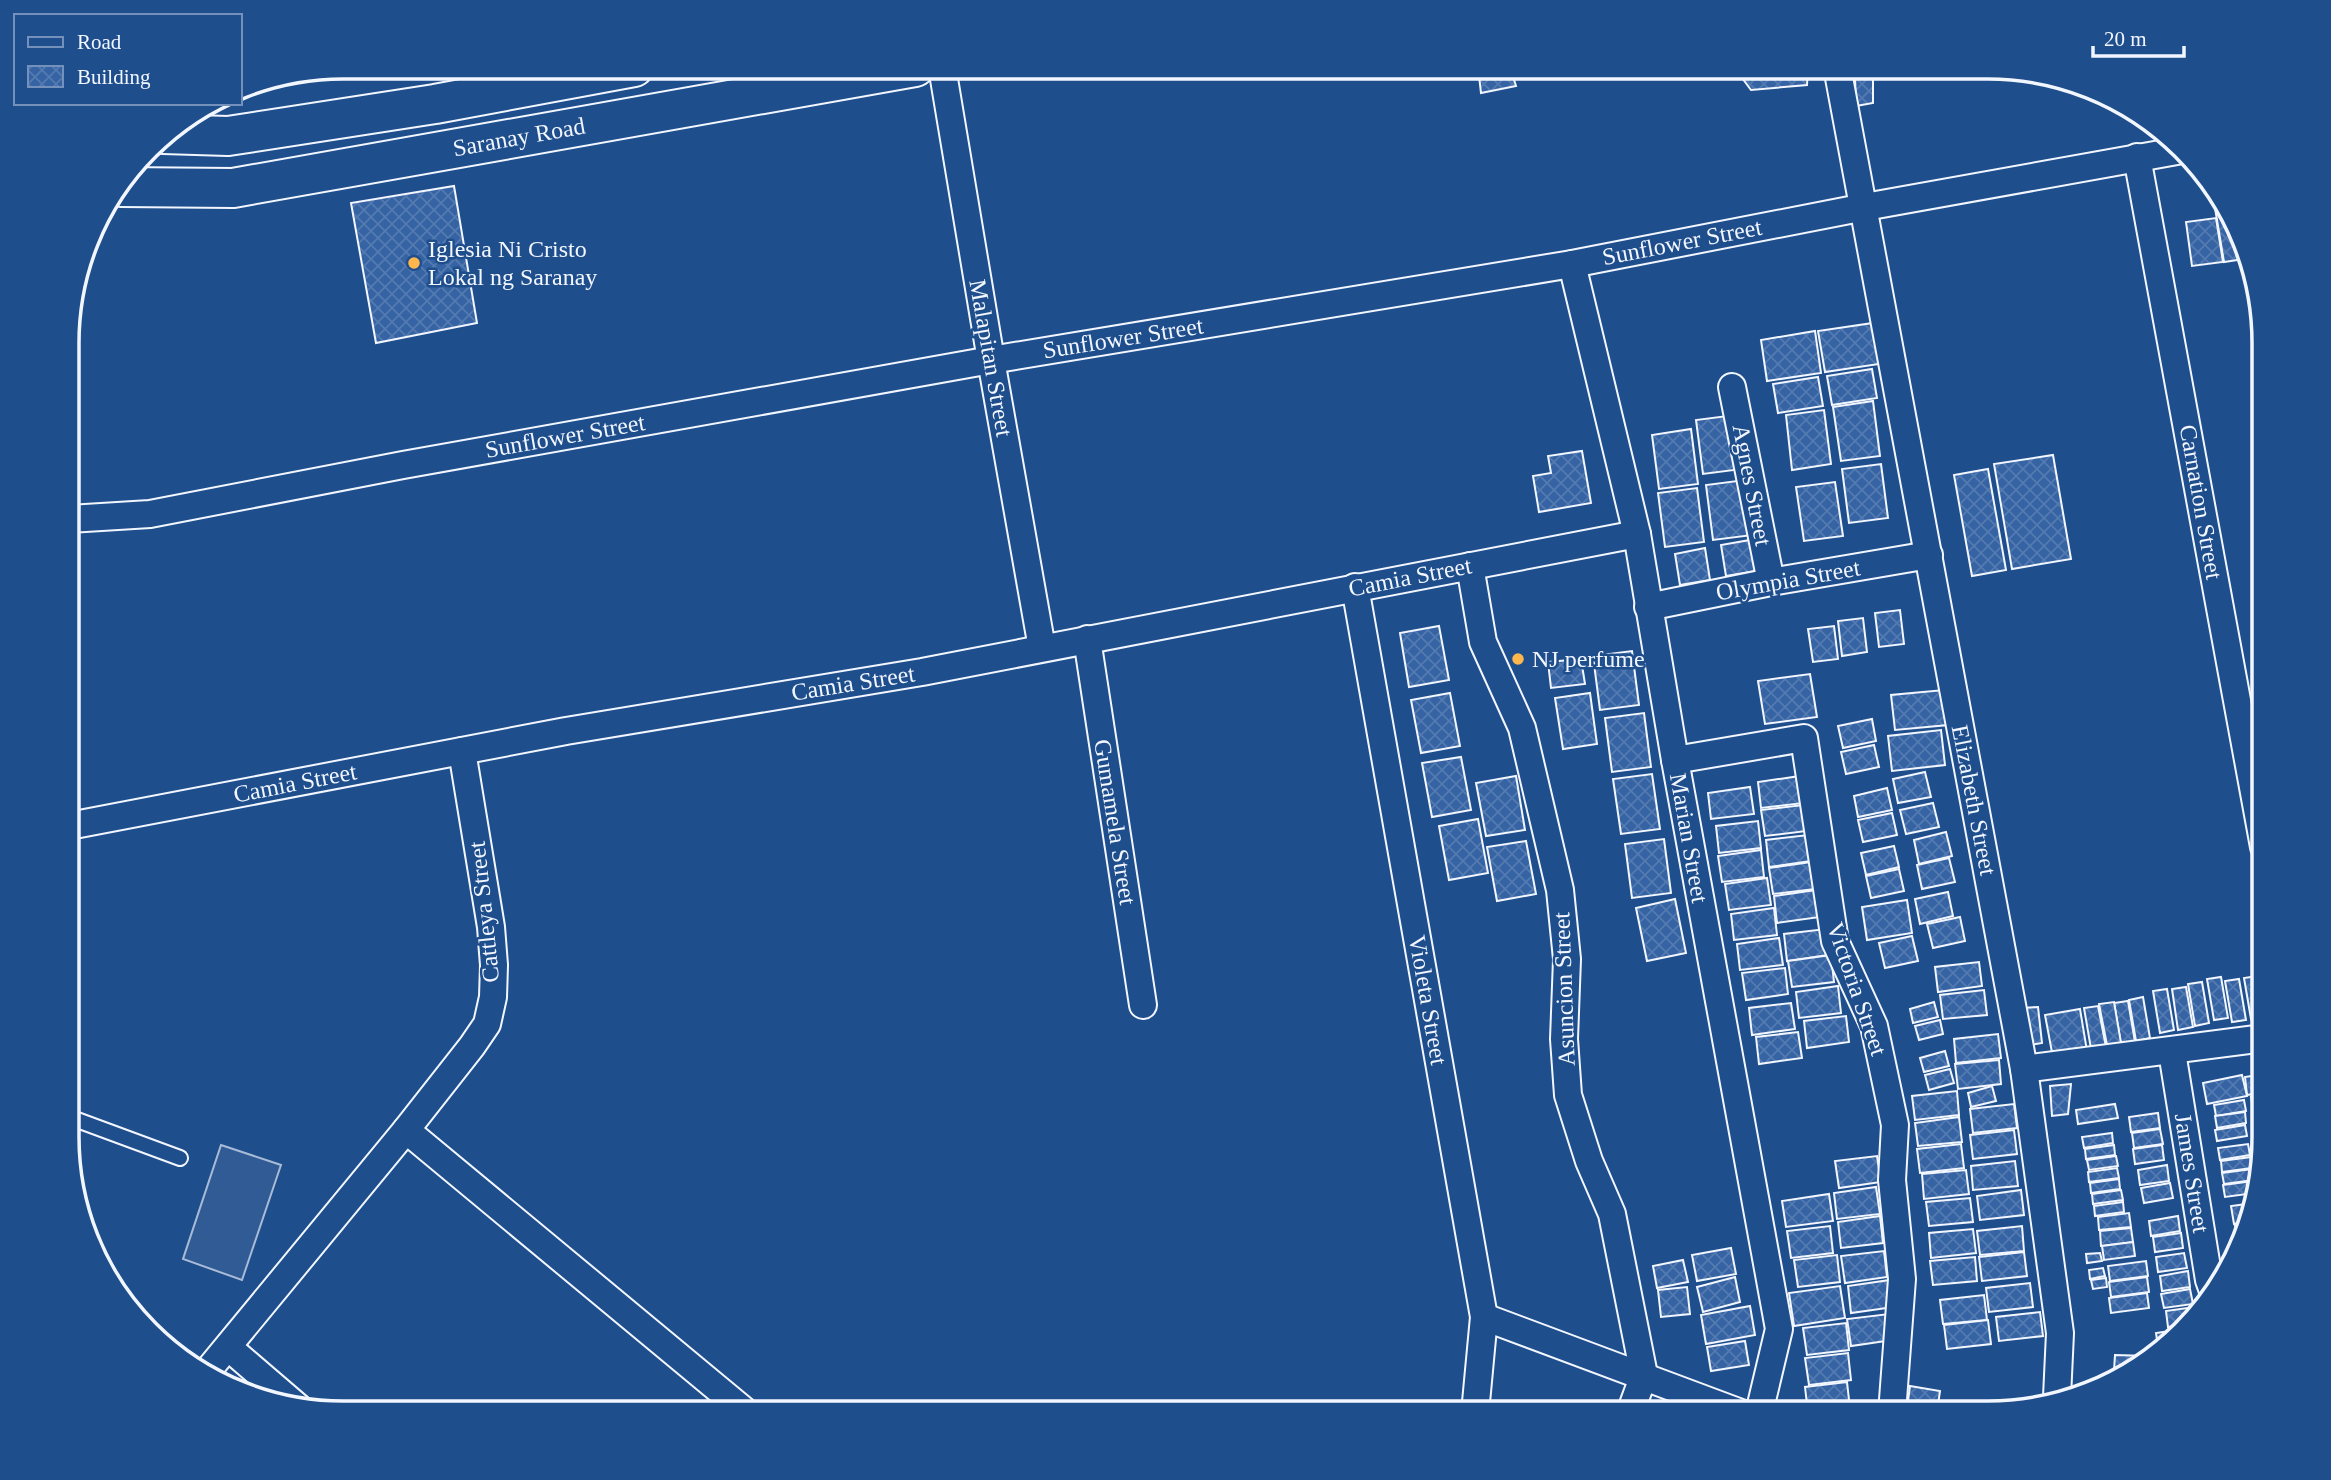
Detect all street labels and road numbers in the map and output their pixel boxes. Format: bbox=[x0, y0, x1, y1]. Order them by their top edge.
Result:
street label: Saranay Road bbox=[451, 113, 587, 161]
street label: Sunflower Street bbox=[1600, 214, 1764, 270]
street label: Malapitan Street bbox=[964, 277, 1018, 439]
street label: Sunflower Street bbox=[1041, 312, 1205, 364]
street label: Sunflower Street bbox=[483, 409, 647, 463]
street label: Agnes Street bbox=[1727, 422, 1777, 548]
street label: Carnation Street bbox=[2175, 423, 2227, 582]
street label: Camia Street bbox=[1346, 552, 1474, 602]
street label: Olympia Street bbox=[1714, 554, 1862, 605]
street label: Camia Street bbox=[789, 660, 917, 706]
street label: Elizabeth Street bbox=[1947, 723, 2001, 878]
street label: Gumamela Street bbox=[1089, 737, 1141, 907]
street label: Camia Street bbox=[231, 758, 359, 808]
street label: Marian Street bbox=[1665, 771, 1713, 905]
street label: Cattleya Street bbox=[464, 840, 504, 984]
street label: Asuncion Street bbox=[1548, 911, 1580, 1066]
street label: Victoria Street bbox=[1822, 919, 1892, 1059]
street label: Violeta Street bbox=[1404, 933, 1452, 1067]
street label: James Street bbox=[2170, 1111, 2214, 1235]

